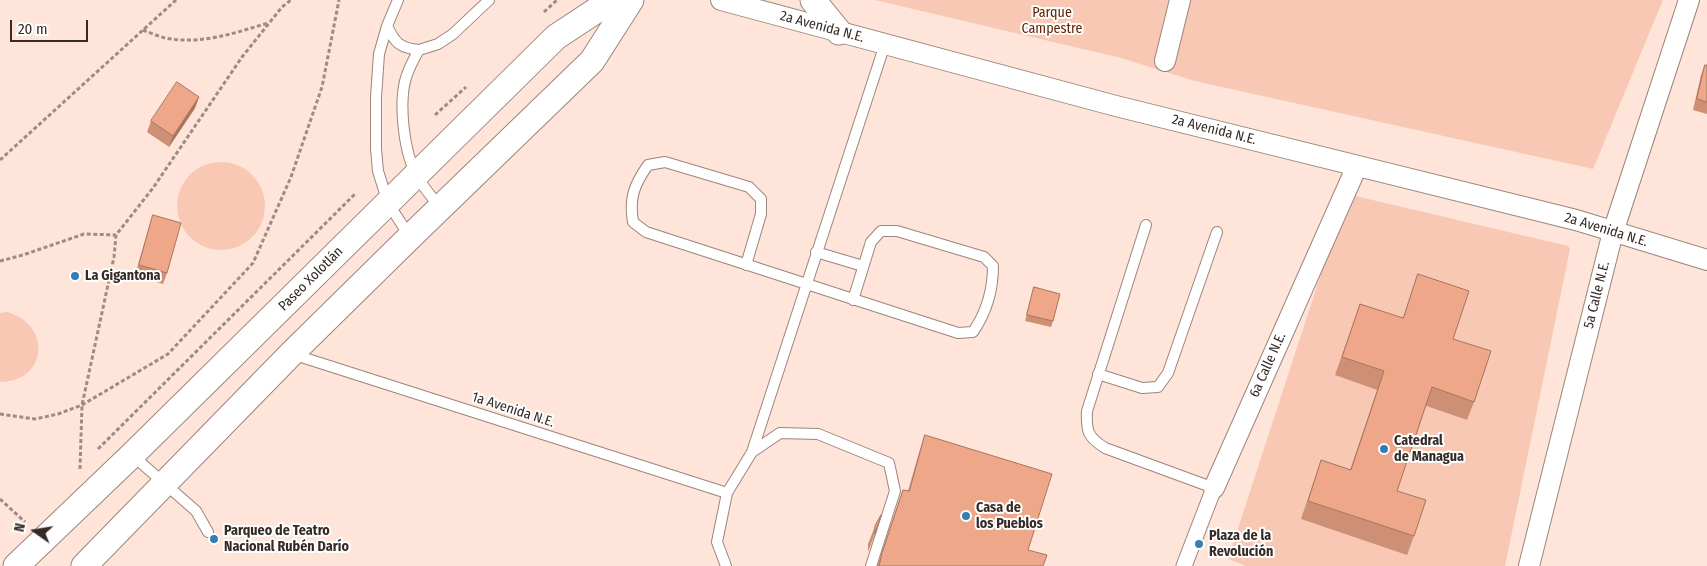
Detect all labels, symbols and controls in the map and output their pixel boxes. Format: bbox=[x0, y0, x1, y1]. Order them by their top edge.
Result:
park label: Parque Campestre bbox=[1022, 5, 1082, 38]
street label: 2a Avenida N.E. bbox=[778, 8, 866, 46]
scale bar bbox=[12, 10, 90, 42]
text: 20 m bbox=[18, 20, 48, 38]
street label: 2a Avenida N.E. bbox=[1170, 111, 1258, 149]
street label: 2a Avenida N.E. bbox=[1562, 209, 1650, 251]
street label: Paseo Xolotlán bbox=[275, 243, 347, 315]
street label: 5a Calle N.E. bbox=[1581, 260, 1613, 330]
place label: La Gigantona bbox=[85, 268, 161, 284]
marker: La Gigantona bbox=[69, 270, 81, 282]
street label: 6a Calle N.E. bbox=[1246, 330, 1290, 400]
street label: 1a Avenida N.E. bbox=[470, 389, 556, 431]
place label: Catedral de Managua bbox=[1394, 433, 1464, 466]
marker: Catedral de Managua bbox=[1378, 443, 1390, 455]
place label: Casa de los Pueblos bbox=[976, 500, 1043, 532]
north arrow bbox=[10, 506, 60, 556]
marker: Casa de los Pueblos bbox=[960, 510, 972, 522]
text: N bbox=[11, 522, 29, 534]
place label: Parqueo de Teatro Nacional Rubén Darío bbox=[224, 523, 349, 556]
place label: Plaza de la Revolución bbox=[1209, 528, 1273, 560]
marker: Parqueo de Teatro Nacional Rubén Darío bbox=[208, 533, 220, 545]
marker: Plaza de la Revolución bbox=[1193, 538, 1205, 550]

